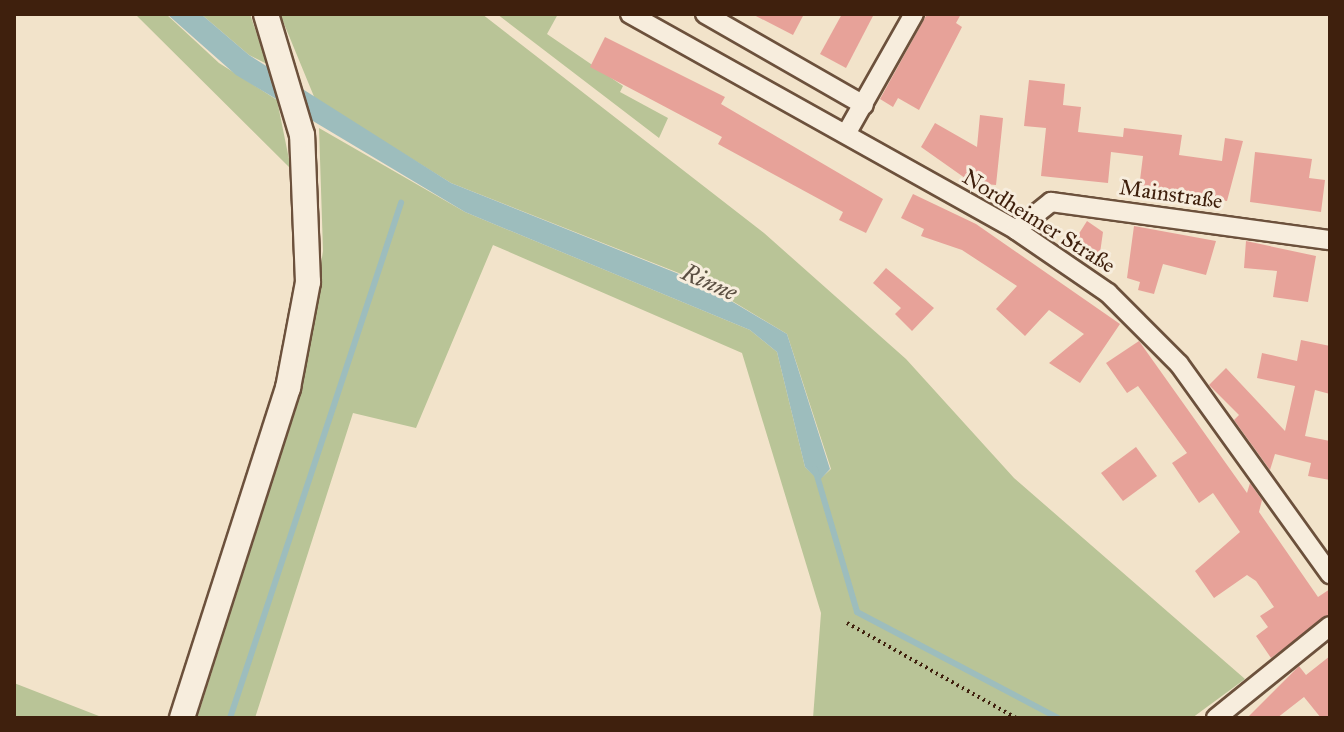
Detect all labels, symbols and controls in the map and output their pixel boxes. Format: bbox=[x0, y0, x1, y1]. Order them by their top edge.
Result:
street label: Nordheimer Straße bbox=[958, 163, 1120, 279]
street label: Mainstraße bbox=[1118, 174, 1224, 214]
water label: Rinne bbox=[677, 258, 741, 308]

